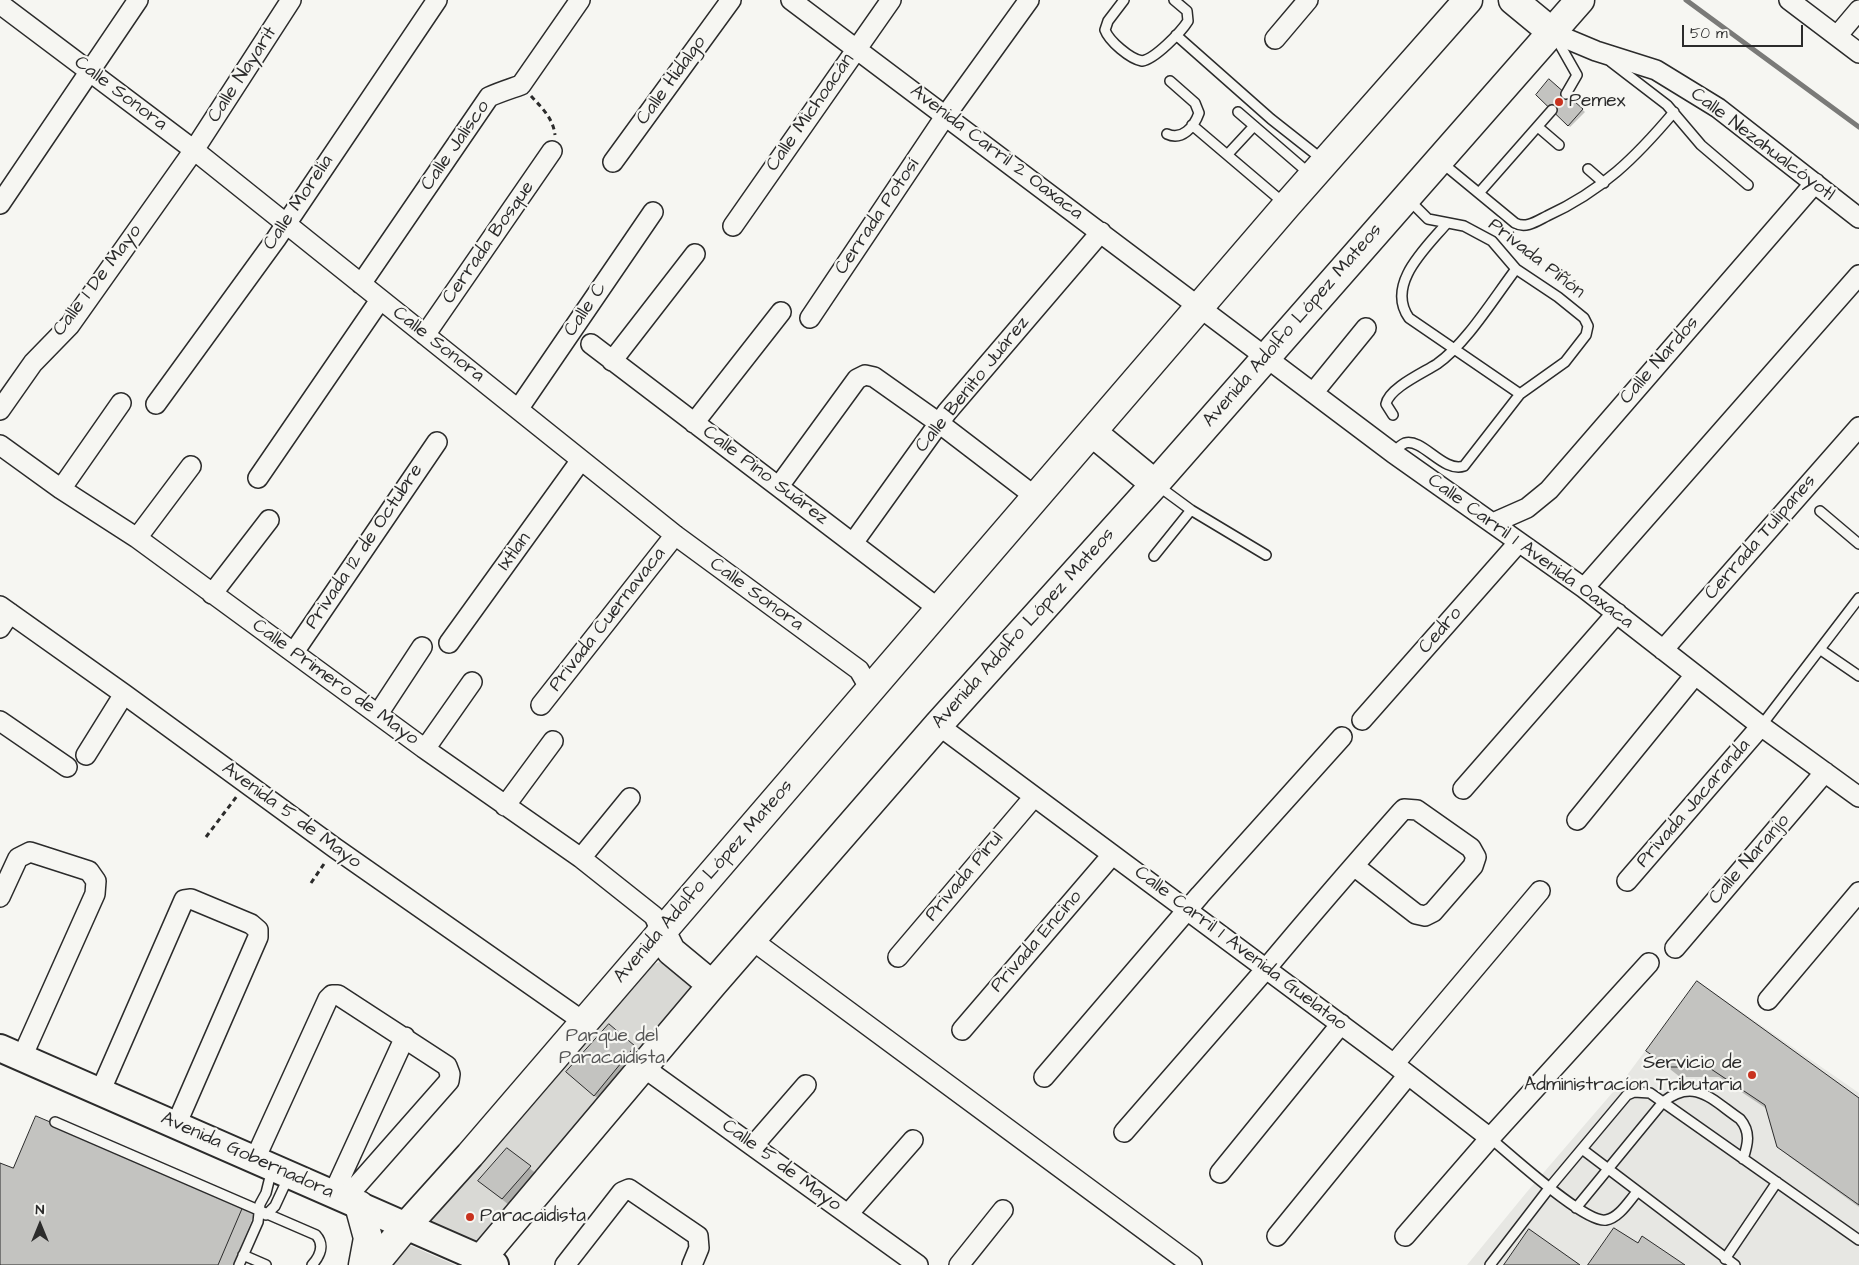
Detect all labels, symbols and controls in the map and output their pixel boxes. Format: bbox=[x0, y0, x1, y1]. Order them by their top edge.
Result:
scale bar bbox=[1684, 15, 1805, 47]
street label: Calle Nayarit bbox=[204, 23, 282, 127]
text: 50 m bbox=[1690, 23, 1728, 44]
street label: Calle Hidalgo bbox=[632, 32, 712, 130]
street label: Calle Michoacán bbox=[762, 50, 860, 176]
street label: Calle Sonora bbox=[69, 52, 171, 136]
street label: Avenida Carril 2 Oaxaca bbox=[905, 81, 1087, 225]
street label: Calle Nezahualcóyotl bbox=[1685, 83, 1839, 207]
place label: Pemex bbox=[1569, 91, 1625, 113]
marker: Pemex bbox=[1553, 96, 1565, 108]
street label: Calle Jalisco bbox=[417, 97, 495, 195]
street label: Calle Morelia bbox=[259, 151, 339, 255]
street label: Cerrada Potosí bbox=[831, 155, 925, 279]
street label: Cerrada Bosque bbox=[438, 177, 540, 309]
street label: Privada Piñón bbox=[1483, 214, 1589, 304]
street label: Avenida Adolfo López Mateos bbox=[1198, 220, 1388, 432]
street label: Calle 1 De Mayo bbox=[49, 221, 147, 341]
street label: Calle C bbox=[560, 279, 612, 341]
street label: Calle Sonora bbox=[388, 302, 488, 388]
street label: Calle Benito Juárez bbox=[911, 312, 1035, 458]
street label: Calle Nardos bbox=[1616, 312, 1704, 410]
street label: Calle Pino Suárez bbox=[698, 421, 832, 531]
street label: Privada 12 de Octubre bbox=[301, 460, 429, 634]
street label: Calle Carril 1 Avenida Oaxaca bbox=[1423, 470, 1637, 634]
street label: Cerrada Tulipanes bbox=[1700, 471, 1822, 605]
street label: Avenida Adolfo López Mateos bbox=[928, 524, 1120, 734]
street label: Ixtlan bbox=[494, 528, 536, 576]
street label: Privada Cuernavaca bbox=[545, 544, 671, 696]
street label: Calle Sonora bbox=[705, 553, 807, 637]
street label: Cedro bbox=[1414, 603, 1468, 659]
street label: Calle Primero de Mayo bbox=[247, 615, 423, 751]
street label: Privada Jacaranda bbox=[1632, 735, 1756, 873]
street label: Avenida 5 de Mayo bbox=[217, 758, 365, 874]
street label: Avenida Adolfo López Mateos bbox=[609, 776, 799, 988]
street label: Calle Naranjo bbox=[1705, 810, 1795, 910]
street label: Privada Pirul bbox=[921, 827, 1009, 927]
street label: Calle Carril 1 Avenida Guelatao bbox=[1129, 862, 1351, 1036]
street label: Privada Encino bbox=[986, 886, 1088, 998]
park label: Parque del Paracaidista bbox=[559, 1026, 665, 1070]
place label: Servicio de Administracíon Tributaria bbox=[1524, 1053, 1742, 1097]
marker: Servicio de Administracíon Tributaria bbox=[1746, 1069, 1758, 1081]
street label: Avenida Gobernadora bbox=[157, 1108, 337, 1204]
street label: Calle 5 de Mayo bbox=[717, 1115, 845, 1217]
north arrow bbox=[15, 1200, 65, 1250]
text: N bbox=[36, 1200, 44, 1220]
place label: Paracaidista bbox=[480, 1206, 586, 1228]
marker: Paracaidista bbox=[464, 1211, 476, 1223]

